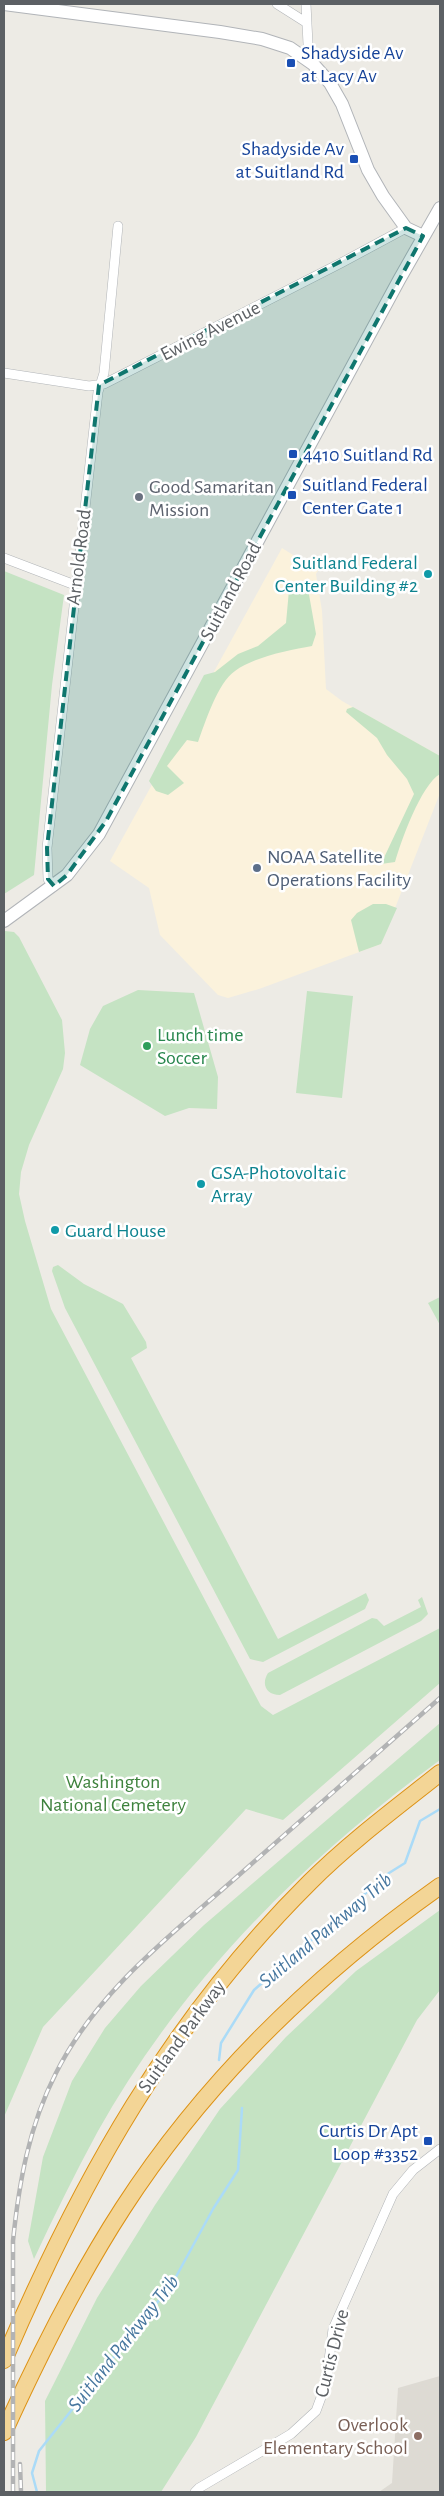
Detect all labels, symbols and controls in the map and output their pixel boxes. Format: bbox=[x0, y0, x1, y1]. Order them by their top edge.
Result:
place label: Shadyside Av at Lacy Av bbox=[301, 43, 404, 86]
marker: Shadyside Av at Lacy Av bbox=[285, 57, 297, 69]
place label: Shadyside Av at Suitland Rd bbox=[236, 139, 345, 182]
marker: Shadyside Av at Suitland Rd bbox=[348, 153, 360, 165]
street label: Ewing Avenue bbox=[157, 297, 264, 365]
place label: 4410 Suitland Rd bbox=[303, 445, 433, 465]
marker: 4410 Suitland Rd bbox=[287, 448, 299, 460]
place label: Suitland Federal Center Gate 1 bbox=[302, 475, 428, 518]
place label: Good Samaritan Mission bbox=[149, 477, 274, 520]
marker: Suitland Federal Center Gate 1 bbox=[286, 489, 298, 501]
marker: Good Samaritan Mission bbox=[133, 491, 145, 503]
street label: Arnold Road bbox=[63, 508, 95, 606]
street label: Suitland Road bbox=[197, 539, 265, 644]
place label: Suitland Federal Center Building #2 bbox=[275, 553, 418, 596]
marker: Suitland Federal Center Building #2 bbox=[422, 568, 434, 580]
place label: NOAA Satellite Operations Facility bbox=[267, 847, 411, 890]
marker: NOAA Satellite Operations Facility bbox=[251, 862, 263, 874]
place label: Lunch time Soccer bbox=[157, 1025, 243, 1068]
marker: Lunch time Soccer bbox=[141, 1040, 153, 1052]
place label: GSA-Photovoltaic Array bbox=[211, 1163, 346, 1206]
marker: GSA-Photovoltaic Array bbox=[195, 1178, 207, 1190]
place label: Guard House bbox=[65, 1221, 166, 1241]
marker: Guard House bbox=[49, 1224, 61, 1236]
park label: Washington National Cemetery bbox=[40, 1772, 187, 1815]
water label: Suitland Parkway Trib bbox=[255, 1869, 396, 1992]
street label: Suitland Parkway bbox=[134, 1976, 230, 2097]
place label: Curtis Dr Apt Loop #3352 bbox=[319, 2121, 419, 2164]
marker: Curtis Dr Apt Loop #3352 bbox=[422, 2135, 434, 2147]
water label: Suitland Parkway Trib bbox=[64, 2271, 183, 2415]
street label: Curtis Drive bbox=[311, 2307, 353, 2399]
place label: Overlook Elementary School bbox=[263, 2415, 408, 2458]
marker: Overlook Elementary School bbox=[412, 2430, 424, 2442]

